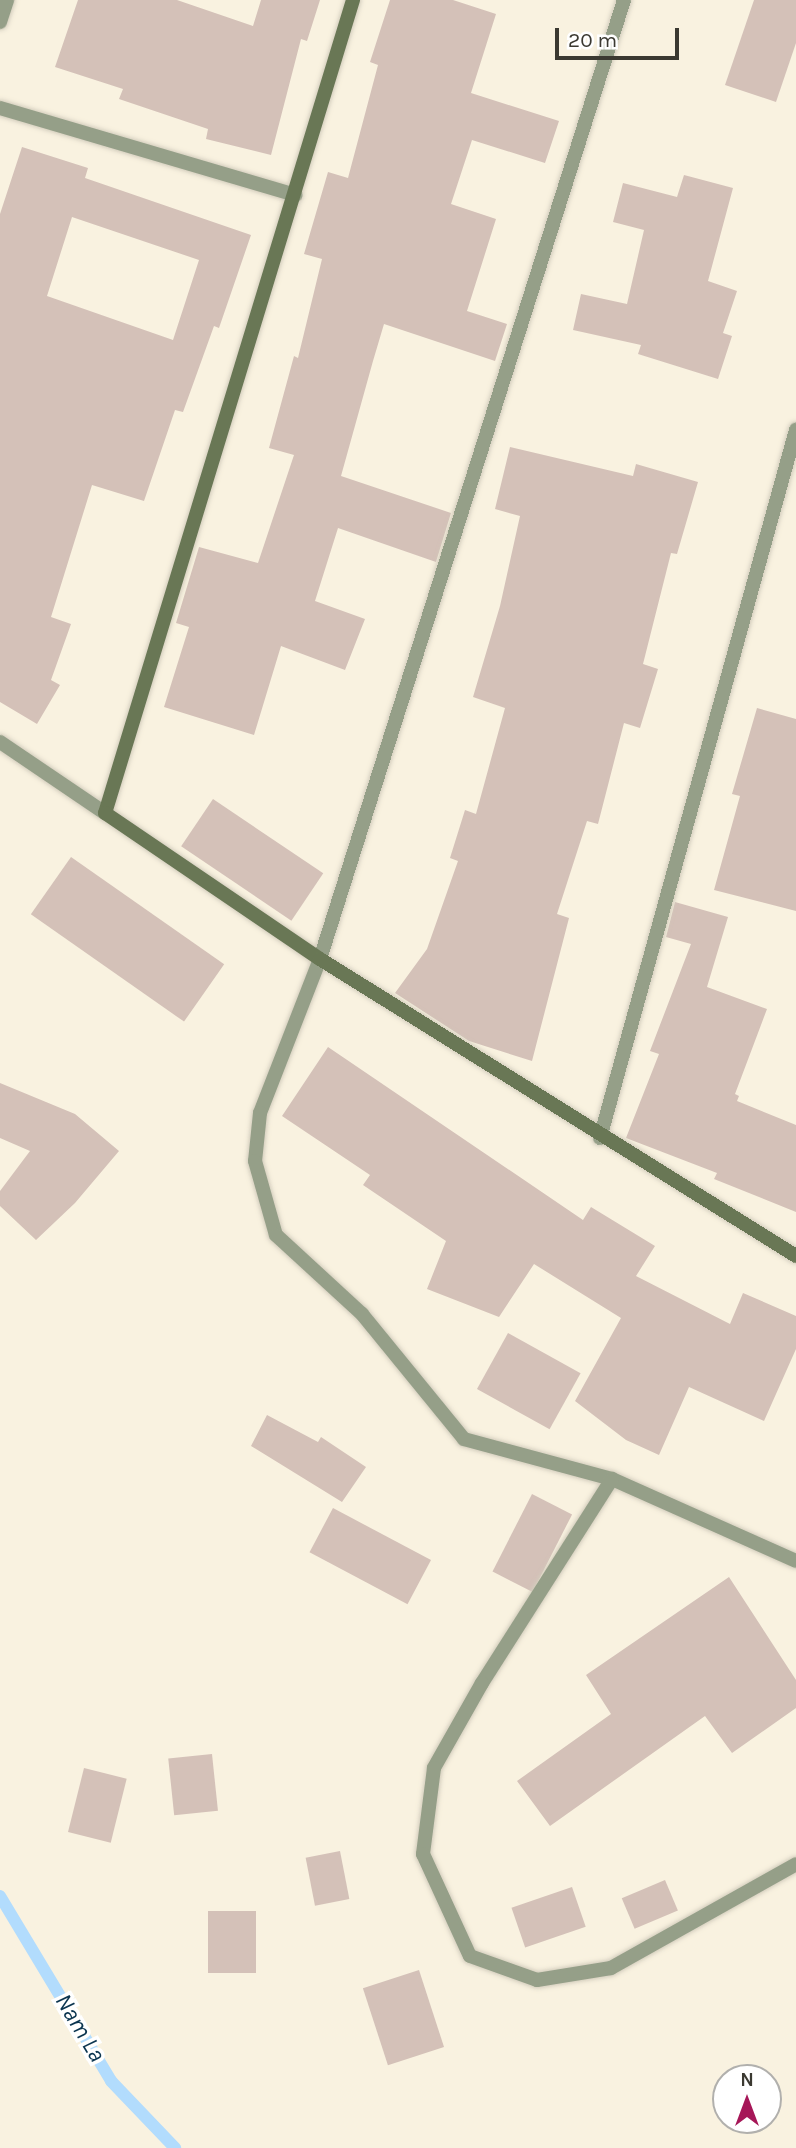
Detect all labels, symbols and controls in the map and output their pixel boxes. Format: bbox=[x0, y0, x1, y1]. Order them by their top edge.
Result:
scale bar bbox=[558, 14, 682, 58]
text: 20 m bbox=[568, 28, 617, 52]
water label: Nam La bbox=[48, 1989, 112, 2067]
north arrow bbox=[712, 2064, 782, 2134]
text: N bbox=[740, 2069, 754, 2091]

